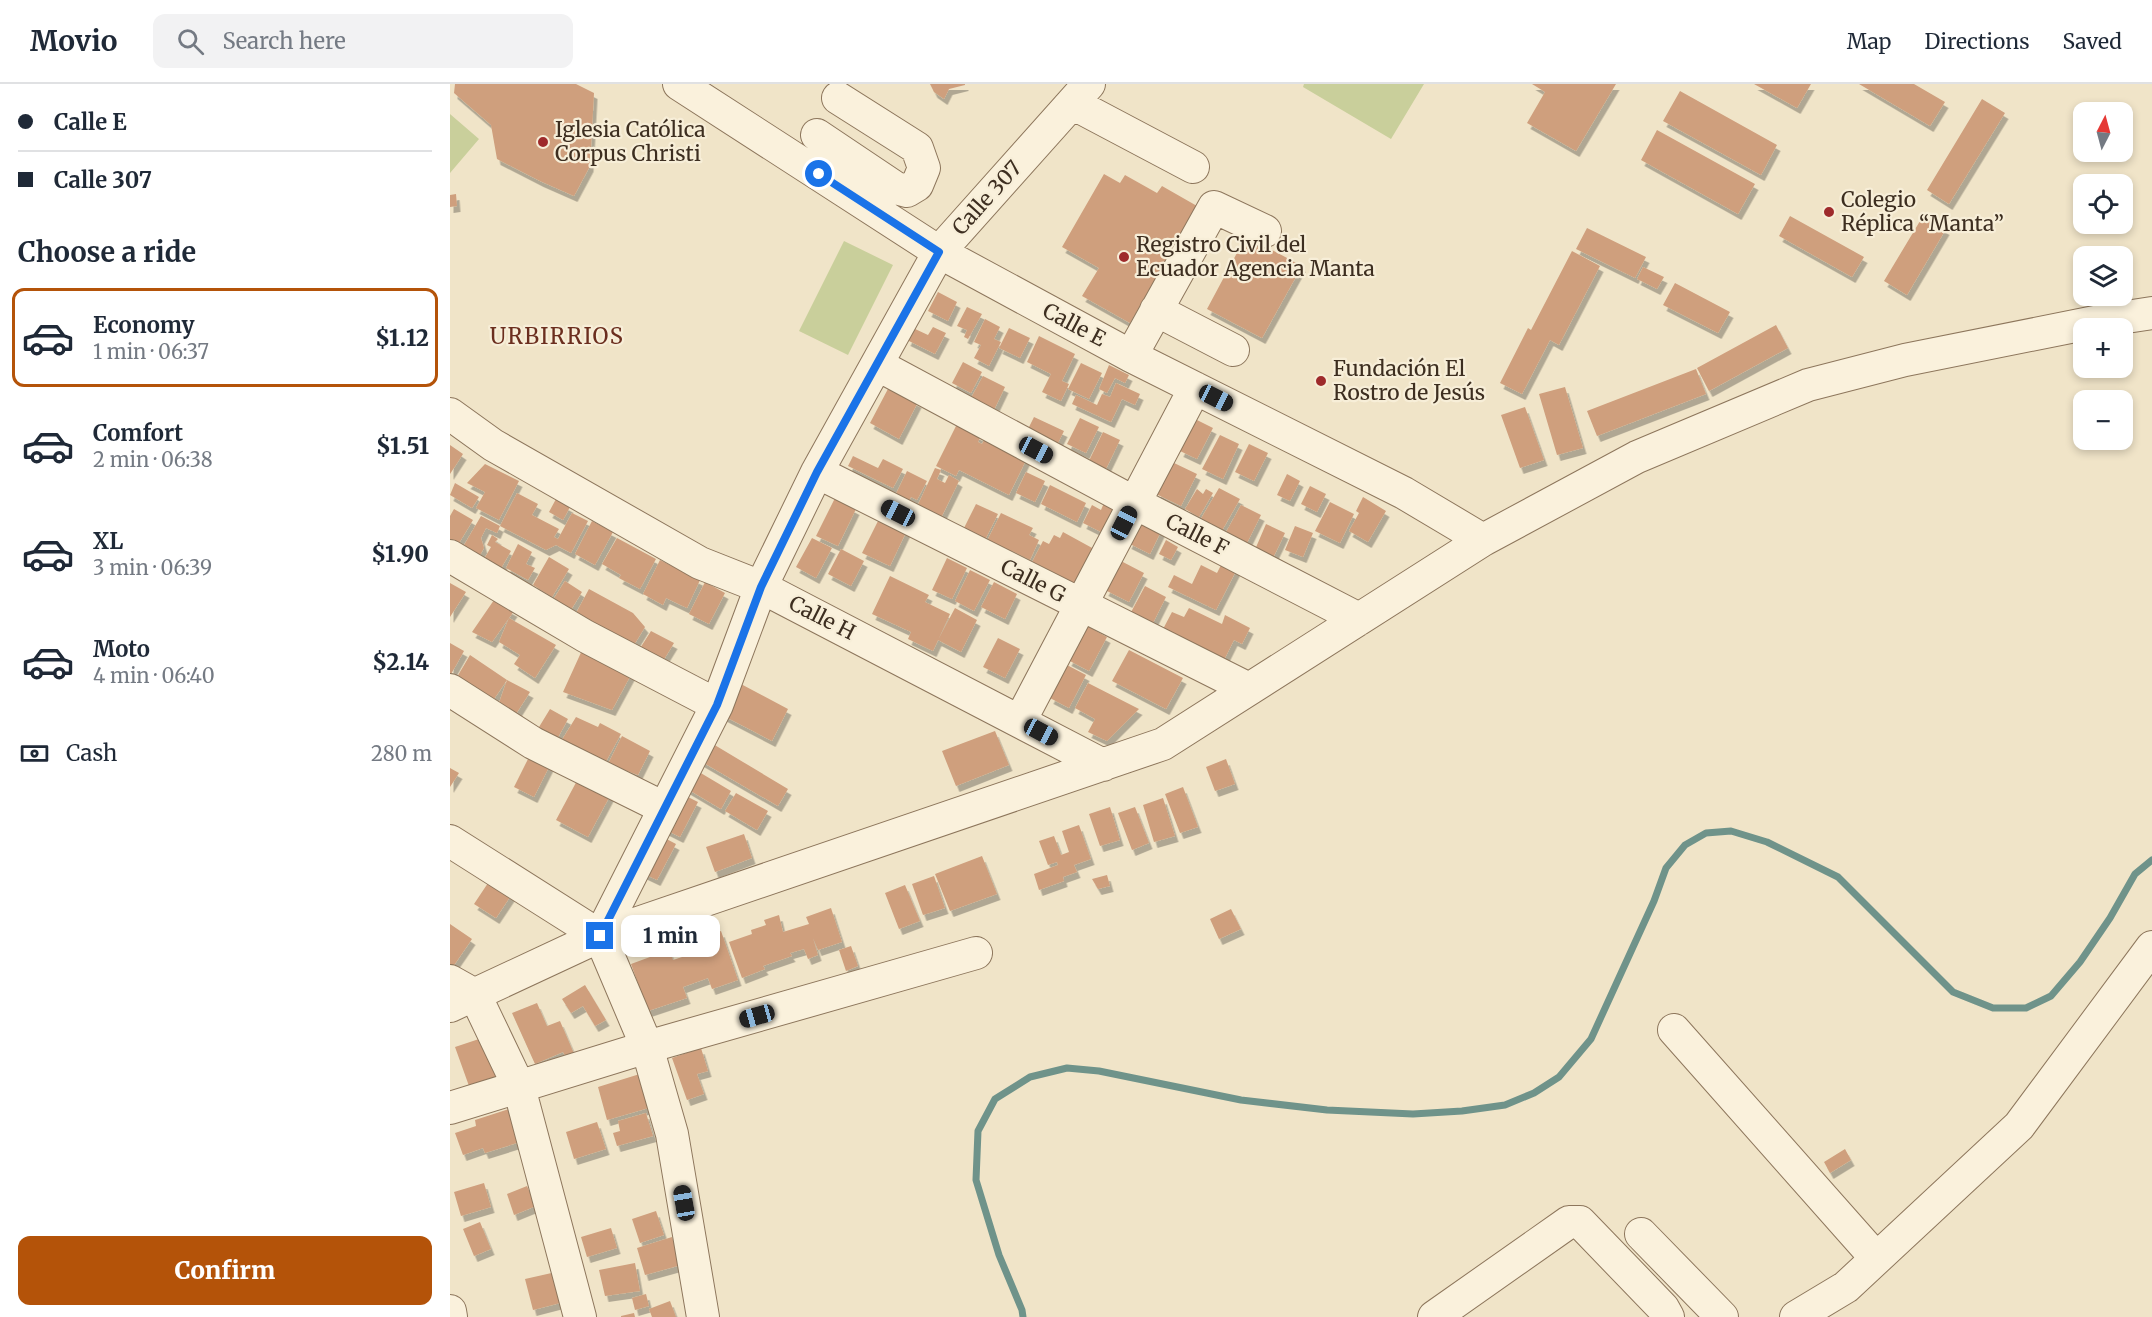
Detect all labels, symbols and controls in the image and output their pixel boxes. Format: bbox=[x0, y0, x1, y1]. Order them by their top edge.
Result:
search box bbox=[153, 14, 573, 68]
text: Movio bbox=[30, 23, 117, 59]
icon: search bbox=[174, 25, 207, 58]
text: Search here bbox=[222, 27, 346, 55]
text: Map bbox=[1847, 28, 1891, 55]
text: Directions bbox=[1924, 28, 2029, 55]
text: Saved bbox=[2062, 28, 2122, 55]
north arrow bbox=[2073, 102, 2133, 162]
map controls bbox=[2073, 102, 2133, 450]
text: Calle E bbox=[54, 108, 127, 136]
place label: Iglesia Católica Corpus Christi bbox=[555, 116, 706, 167]
marker: Iglesia Católica Corpus Christi bbox=[536, 135, 550, 149]
street label: Calle 307 bbox=[946, 155, 1027, 241]
route start bbox=[805, 160, 832, 187]
text: Calle 307 bbox=[54, 166, 152, 194]
button: locate bbox=[2073, 174, 2133, 234]
place label: Colegio Réplica “Manta” bbox=[1841, 186, 2004, 237]
marker: Colegio Réplica “Manta” bbox=[1822, 205, 1836, 219]
place label: Registro Civil del Ecuador Agencia Manta bbox=[1136, 231, 1375, 282]
text: Choose a ride bbox=[18, 235, 196, 269]
button: layers bbox=[2073, 246, 2133, 306]
marker: Registro Civil del Ecuador Agencia Manta bbox=[1117, 250, 1131, 264]
street label: Calle E bbox=[1038, 297, 1111, 353]
icon: car bbox=[21, 311, 75, 365]
text: Economy bbox=[93, 311, 194, 339]
button: + bbox=[2073, 318, 2133, 378]
district label: URBIRRIOS bbox=[490, 322, 624, 350]
text: $1.12 bbox=[375, 324, 429, 352]
text: 1 min · 06:37 bbox=[93, 339, 209, 364]
place label: Fundación El Rostro de Jesús bbox=[1333, 355, 1485, 406]
marker: Fundación El Rostro de Jesús bbox=[1314, 374, 1328, 388]
car bbox=[1196, 382, 1236, 414]
button: − bbox=[2073, 390, 2133, 450]
icon: car bbox=[21, 419, 75, 473]
text: Comfort bbox=[93, 419, 183, 447]
text: $1.51 bbox=[376, 432, 429, 460]
car bbox=[1016, 434, 1056, 466]
text: 2 min · 06:38 bbox=[93, 447, 213, 472]
car bbox=[878, 497, 918, 529]
car bbox=[1108, 503, 1140, 543]
street label: Calle F bbox=[1161, 507, 1233, 562]
icon: car bbox=[21, 527, 75, 581]
text: XL bbox=[93, 527, 123, 555]
text: $1.90 bbox=[371, 540, 429, 568]
street label: Calle G bbox=[996, 553, 1070, 608]
text: 3 min · 06:39 bbox=[93, 555, 212, 580]
street label: Calle H bbox=[784, 589, 860, 646]
icon: car bbox=[21, 635, 75, 689]
text: Moto bbox=[93, 635, 150, 663]
text: $2.14 bbox=[372, 648, 429, 676]
text: 4 min · 06:40 bbox=[93, 663, 215, 688]
car bbox=[1021, 716, 1061, 748]
icon: cash bbox=[18, 737, 51, 770]
text: Cash bbox=[66, 739, 117, 767]
text: 280 m bbox=[371, 741, 432, 766]
callout: 1 min bbox=[621, 915, 720, 957]
route end bbox=[586, 922, 613, 949]
text: 1 min bbox=[643, 923, 698, 948]
car bbox=[737, 1002, 777, 1030]
car bbox=[672, 1184, 696, 1222]
button: Confirm bbox=[18, 1236, 432, 1305]

